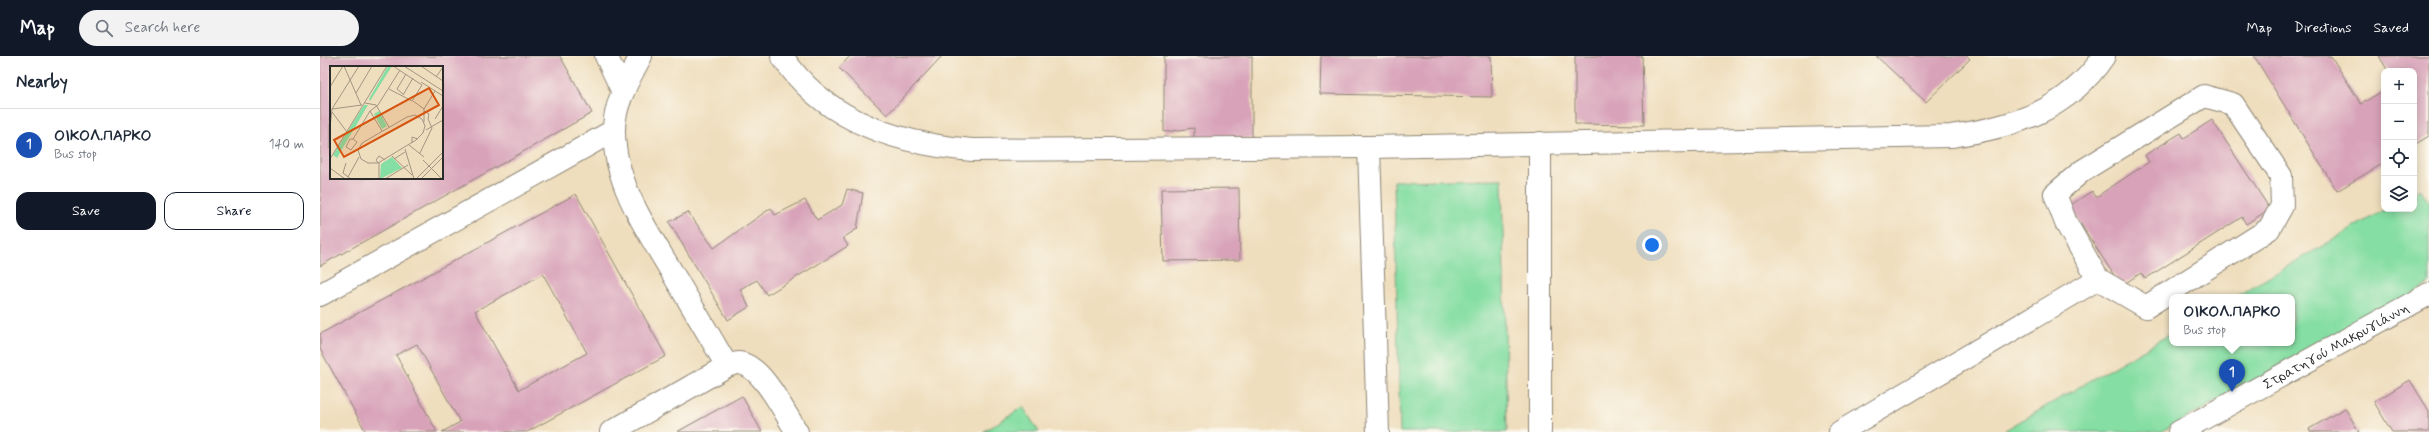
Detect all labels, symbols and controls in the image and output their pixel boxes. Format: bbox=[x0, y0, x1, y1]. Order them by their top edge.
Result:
search box bbox=[79, 10, 359, 46]
text: Map bbox=[20, 16, 55, 41]
icon: search bbox=[93, 17, 115, 39]
text: Search here bbox=[125, 18, 200, 38]
text: Map bbox=[2246, 19, 2272, 37]
text: Directions bbox=[2294, 19, 2352, 37]
text: Saved bbox=[2374, 19, 2409, 37]
inset map bbox=[330, 66, 443, 179]
map controls bbox=[2381, 68, 2417, 212]
button: + bbox=[2381, 68, 2417, 104]
text: Nearby bbox=[16, 71, 68, 93]
button: − bbox=[2381, 104, 2417, 140]
text: ΟΙΚΟΛ.ΠΑΡΚΟ bbox=[54, 126, 151, 146]
text: 1 bbox=[26, 136, 32, 153]
text: 140 m bbox=[269, 136, 304, 153]
button: locate bbox=[2381, 140, 2417, 176]
text: Bus stop bbox=[54, 146, 97, 163]
button: layers bbox=[2381, 176, 2417, 212]
button: Save bbox=[16, 192, 156, 230]
button: Share bbox=[164, 192, 304, 230]
your location bbox=[1642, 235, 1662, 255]
popup bbox=[2169, 294, 2295, 346]
street label: Στρατηγού Μακρυγιάννη bbox=[2260, 299, 2412, 394]
text: ΟΙΚΟΛ.ΠΑΡΚΟ bbox=[2183, 302, 2281, 322]
text: Bus stop bbox=[2183, 322, 2226, 339]
pin: 1 bbox=[2219, 359, 2245, 392]

